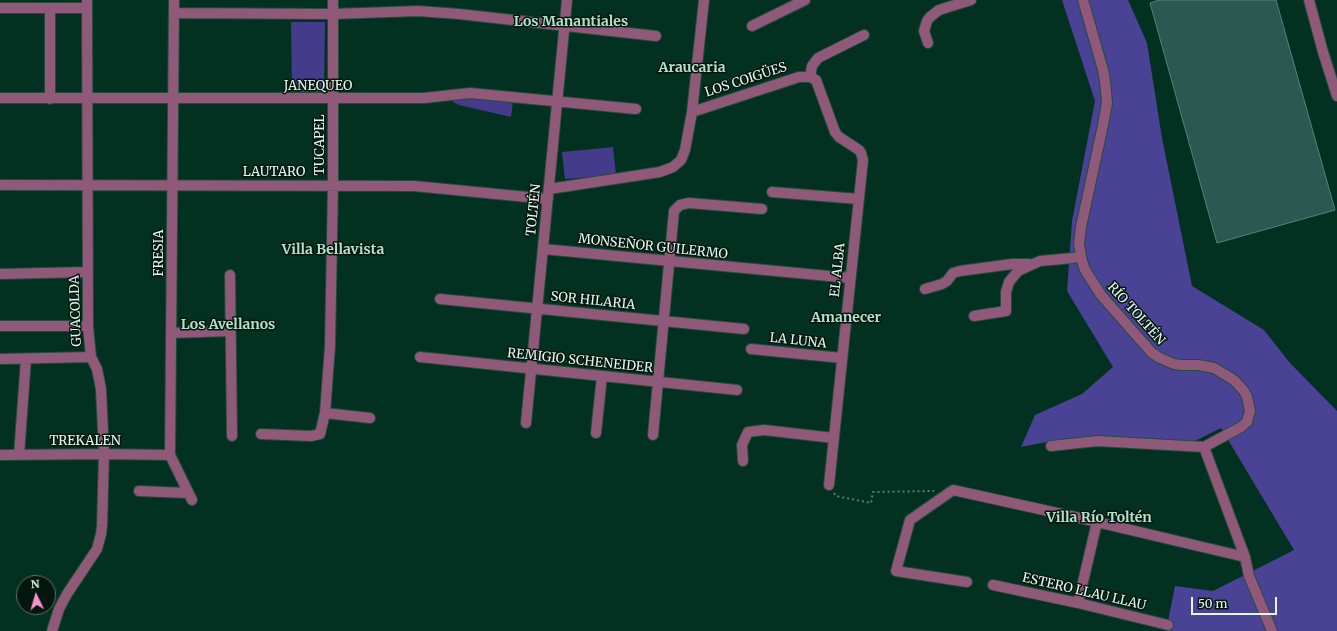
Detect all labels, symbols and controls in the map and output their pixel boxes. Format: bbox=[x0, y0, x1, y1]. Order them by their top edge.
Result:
district label: Los Manantiales bbox=[514, 14, 628, 30]
street label: LOS COIGÜES bbox=[703, 59, 789, 101]
district label: Araucaria bbox=[659, 60, 725, 76]
street label: JANEQUEO bbox=[284, 78, 352, 94]
street label: TUCAPEL bbox=[312, 114, 328, 176]
street label: LAUTARO bbox=[243, 164, 305, 180]
street label: TOLTÉN bbox=[523, 183, 545, 237]
street label: FRESIA bbox=[151, 230, 167, 276]
street label: MONSEÑOR GUILERMO bbox=[577, 231, 729, 263]
district label: Villa Bellavista bbox=[282, 242, 384, 258]
street label: EL ALBA bbox=[827, 242, 849, 298]
street label: GUACOLDA bbox=[67, 275, 85, 347]
street label: RÍO TOLTÉN bbox=[1104, 280, 1168, 348]
street label: SOR HILARIA bbox=[550, 289, 636, 313]
district label: Amanecer bbox=[811, 310, 881, 326]
district label: Los Avellanos bbox=[181, 317, 275, 333]
street label: LA LUNA bbox=[769, 330, 827, 352]
street label: REMIGIO SCHENEIDER bbox=[506, 346, 654, 376]
street label: TREKALEN bbox=[49, 433, 121, 449]
district label: Villa Río Toltén bbox=[1046, 510, 1152, 526]
street label: ESTERO LLAU LLAU bbox=[1021, 570, 1147, 614]
north arrow bbox=[16, 575, 56, 615]
text: N bbox=[30, 577, 40, 591]
scale bar bbox=[1193, 589, 1279, 615]
text: 50 m bbox=[1198, 596, 1227, 611]

